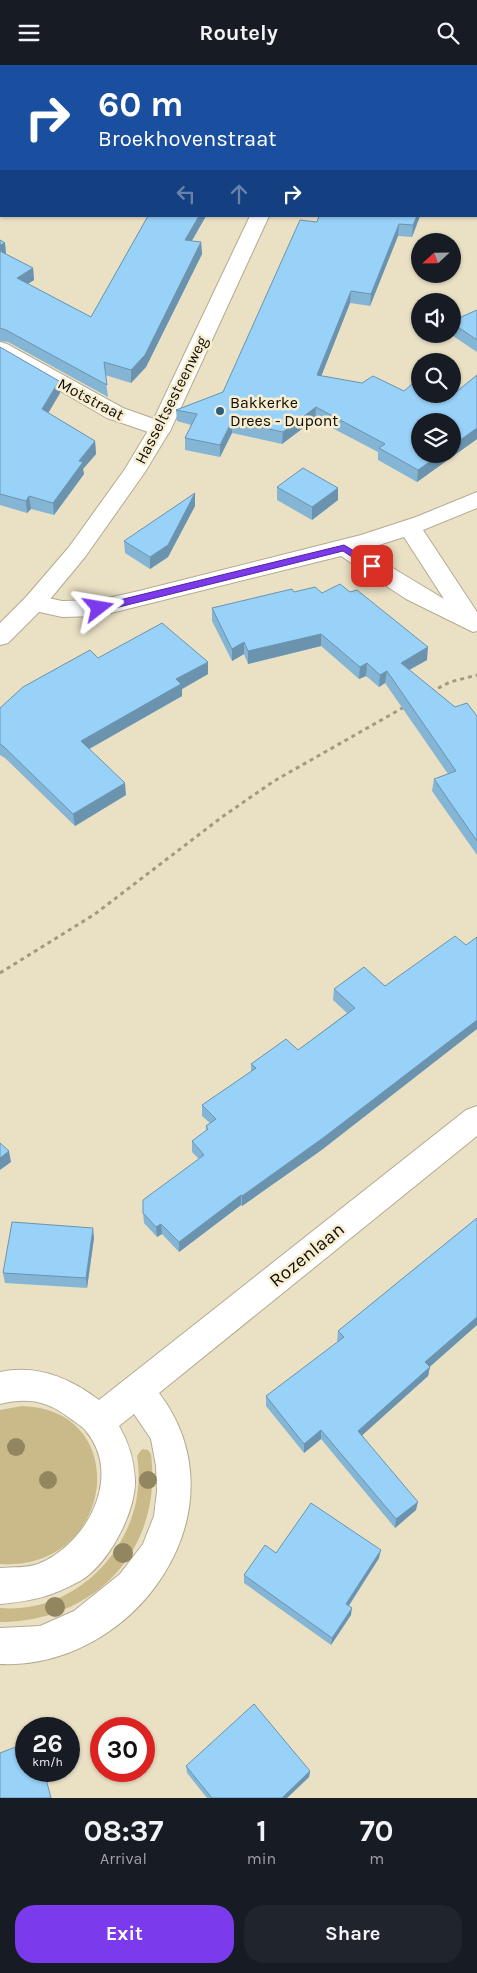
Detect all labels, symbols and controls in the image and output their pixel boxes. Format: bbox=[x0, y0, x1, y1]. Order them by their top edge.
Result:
icon: menu bbox=[15, 19, 43, 47]
icon: search bbox=[434, 19, 462, 47]
text: Routely bbox=[199, 20, 278, 46]
text: 60 m bbox=[98, 84, 183, 125]
icon: right bbox=[15, 85, 80, 150]
text: Broekhovenstraat bbox=[98, 126, 277, 152]
icon: left bbox=[172, 180, 200, 208]
icon: ahead bbox=[225, 180, 253, 208]
icon: right bbox=[278, 180, 306, 208]
north arrow bbox=[411, 233, 461, 283]
map controls bbox=[411, 233, 461, 463]
button: sound bbox=[411, 293, 461, 343]
street label: Hasseltsesteenweg bbox=[131, 333, 211, 467]
button: search bbox=[411, 353, 461, 403]
street label: Motstraat bbox=[55, 374, 127, 424]
place label: Bakkerke Drees - Dupont bbox=[230, 393, 338, 430]
marker: Bakkerke Drees - Dupont bbox=[214, 405, 226, 417]
button: layers bbox=[411, 413, 461, 463]
pin bbox=[351, 545, 393, 587]
icon: arrive bbox=[358, 552, 386, 580]
position arrow bbox=[72, 581, 124, 633]
street label: Rozenlaan bbox=[265, 1218, 349, 1292]
speed limit sign: 30 bbox=[90, 1717, 155, 1782]
text: 26 bbox=[32, 1729, 63, 1758]
text: km/h bbox=[32, 1755, 63, 1769]
text: 08:37 bbox=[83, 1813, 163, 1849]
text: 1 bbox=[256, 1813, 267, 1849]
text: 70 bbox=[360, 1813, 394, 1849]
text: Arrival bbox=[100, 1849, 147, 1868]
text: min bbox=[247, 1849, 276, 1868]
text: m bbox=[369, 1849, 384, 1868]
button: Exit bbox=[15, 1905, 234, 1963]
button: Share bbox=[244, 1905, 462, 1963]

